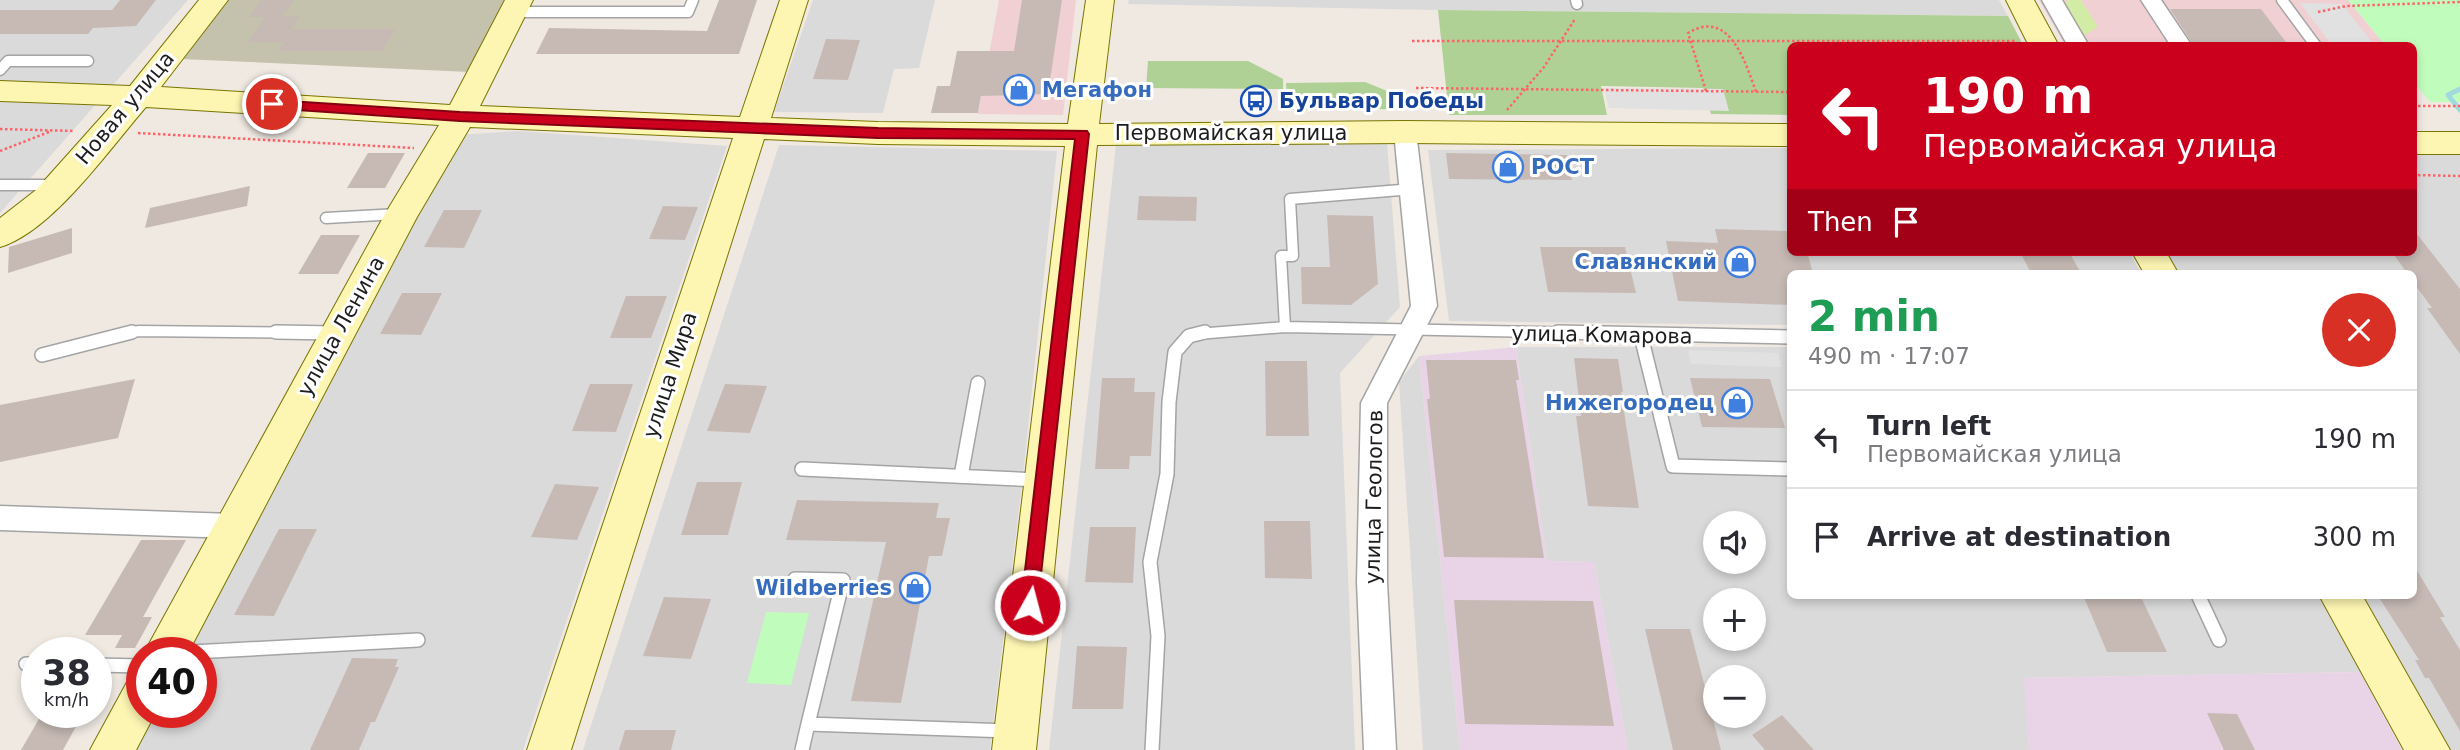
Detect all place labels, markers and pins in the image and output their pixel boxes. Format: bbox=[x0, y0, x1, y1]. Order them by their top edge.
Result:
shop icon: Мегафон bbox=[1002, 73, 1036, 107]
pin bbox=[242, 74, 302, 134]
place label: Мегафон bbox=[1042, 78, 1152, 102]
bus stop icon: Бульвар Победы bbox=[1239, 84, 1273, 118]
place label: Бульвар Победы bbox=[1279, 89, 1484, 113]
shop icon: РОСТ bbox=[1491, 150, 1525, 184]
place label: РОСТ bbox=[1531, 155, 1595, 179]
shop icon: Славянский bbox=[1723, 245, 1757, 279]
place label: Славянский bbox=[1575, 250, 1717, 274]
shop icon: Нижегородец bbox=[1720, 386, 1754, 420]
place label: Нижегородец bbox=[1545, 391, 1714, 415]
shop icon: Wildberries bbox=[898, 571, 932, 605]
place label: Wildberries bbox=[755, 576, 892, 600]

